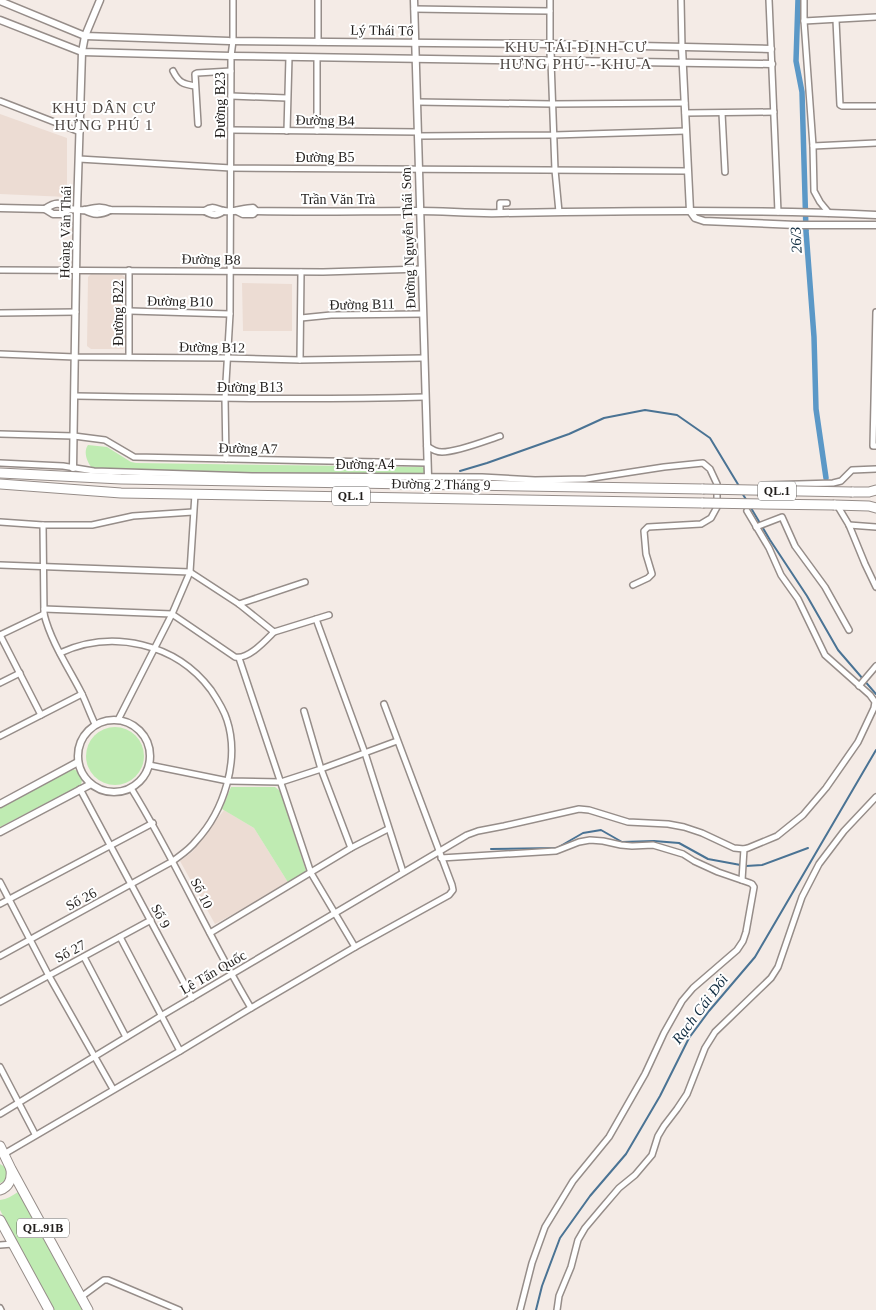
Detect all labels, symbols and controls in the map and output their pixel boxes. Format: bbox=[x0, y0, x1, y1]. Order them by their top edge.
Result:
street label: Lý Thái Tổ bbox=[350, 22, 414, 39]
district label: KHU TÁI ĐỊNH CƯ HƯNG PHÚ - KHU A bbox=[500, 39, 652, 72]
street label: Đường B23 bbox=[213, 72, 228, 138]
district label: KHU DÂN CƯ HƯNG PHÚ 1 bbox=[52, 100, 156, 133]
street label: Đường B4 bbox=[295, 112, 355, 129]
street label: Đường B5 bbox=[296, 150, 354, 165]
street label: Đường Nguyễn Thái Sơn bbox=[399, 167, 418, 309]
street label: Hoàng Văn Thái bbox=[57, 185, 74, 279]
street label: Trần Văn Trà bbox=[301, 192, 376, 207]
water label: 26/3 bbox=[787, 226, 805, 254]
street label: Đường B8 bbox=[181, 251, 241, 268]
street label: Đường B22 bbox=[111, 280, 126, 346]
street label: Đường B10 bbox=[147, 293, 213, 310]
street label: Đường B11 bbox=[329, 296, 395, 313]
street label: Đường B12 bbox=[179, 339, 245, 356]
street label: Đường B13 bbox=[217, 380, 283, 395]
street label: Đường A7 bbox=[218, 440, 278, 457]
street label: Đường A4 bbox=[336, 457, 394, 472]
street label: Đường 2 Tháng 9 bbox=[391, 476, 491, 493]
road number: QL.1 bbox=[758, 482, 796, 501]
road number: QL.1 bbox=[332, 486, 370, 506]
street label: Số 10 bbox=[188, 875, 216, 911]
street label: Số 26 bbox=[63, 885, 99, 914]
street label: Số 9 bbox=[148, 902, 173, 931]
street label: Số 27 bbox=[52, 937, 88, 966]
street label: Lê Tấn Quốc bbox=[178, 948, 249, 997]
water label: Rạch Cái Đôi bbox=[668, 971, 731, 1048]
road number: QL.91B bbox=[17, 1218, 69, 1238]

